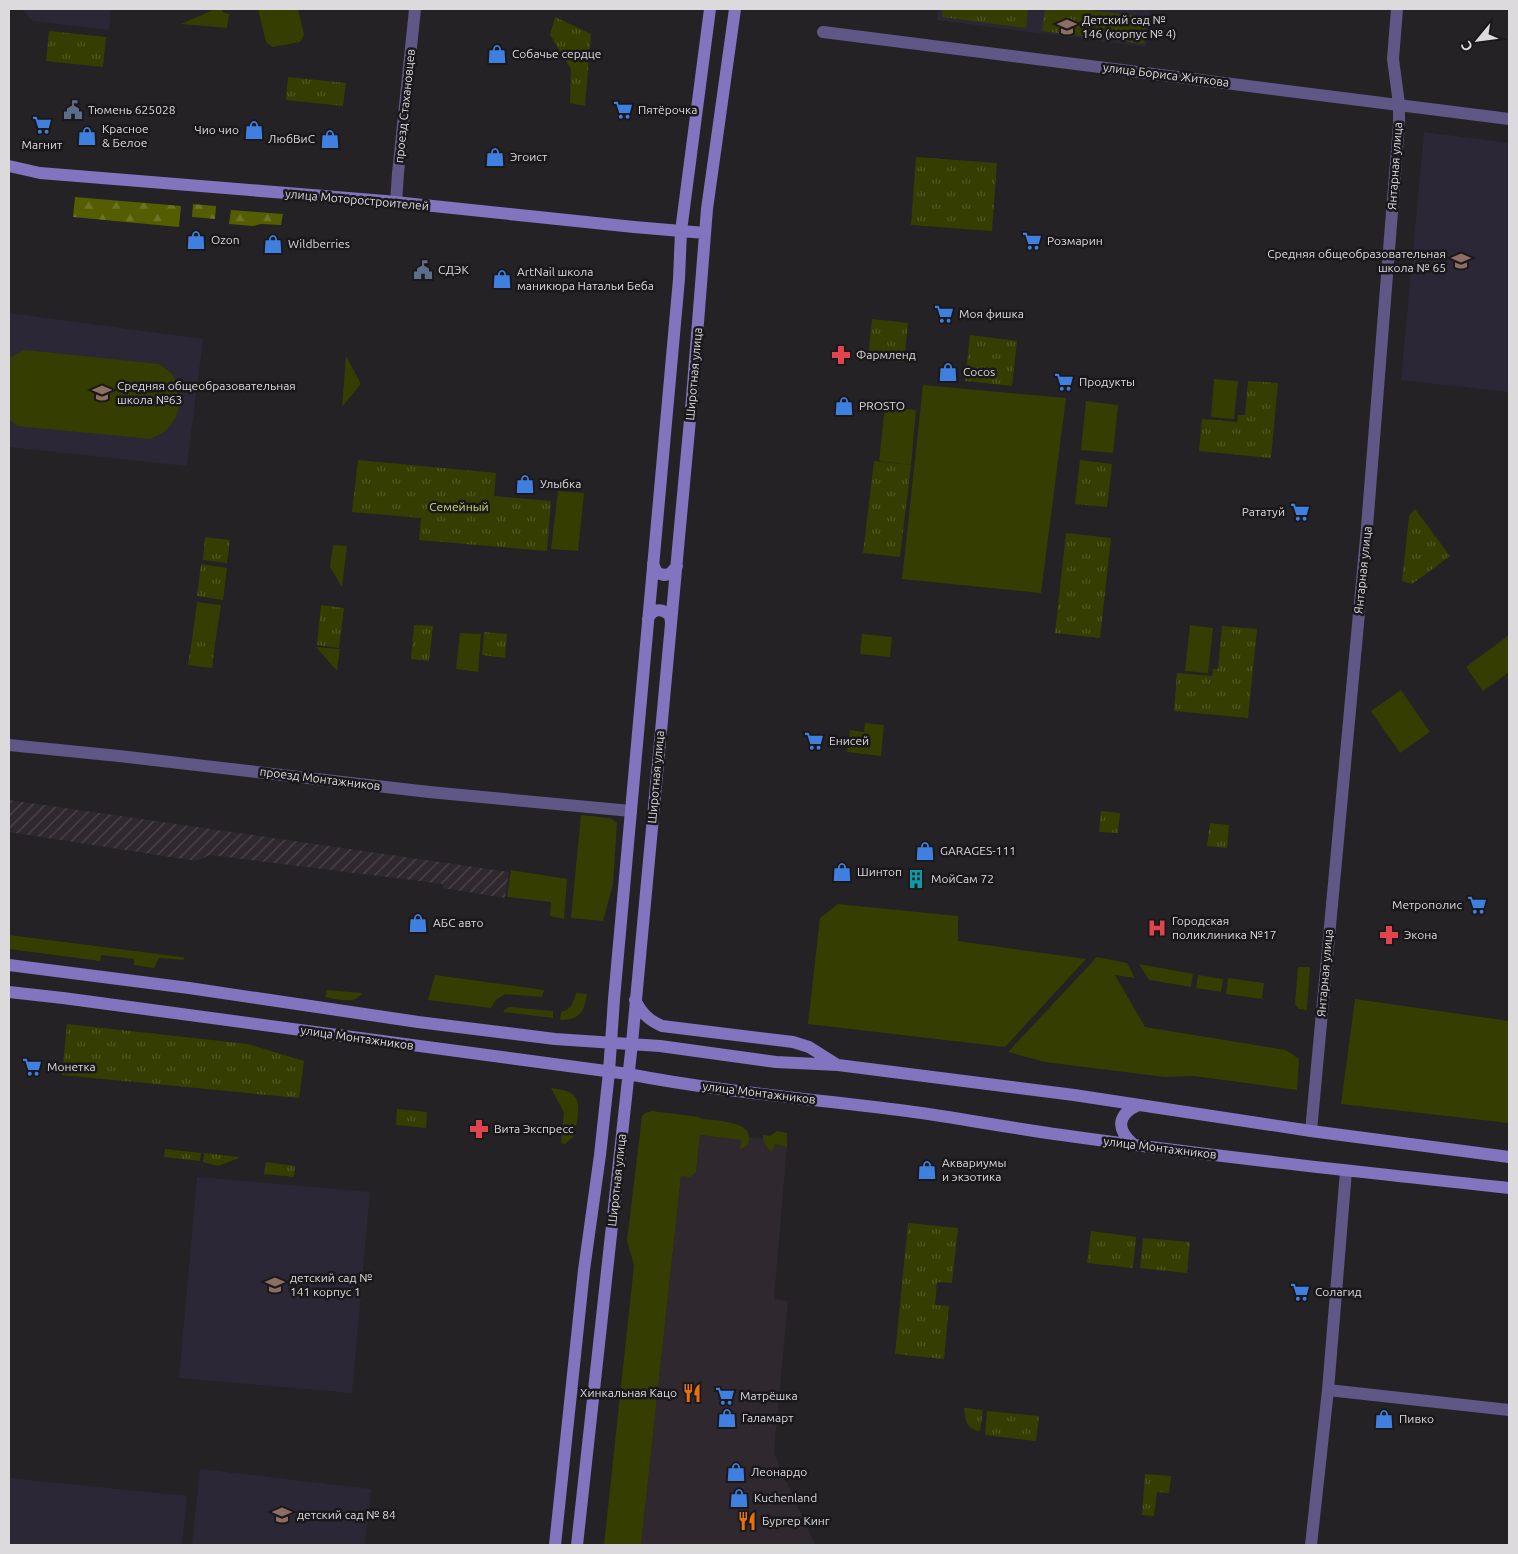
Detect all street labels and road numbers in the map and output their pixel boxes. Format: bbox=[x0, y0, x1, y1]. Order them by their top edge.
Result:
street label: проезд Стахановцев bbox=[392, 48, 417, 164]
street label: улица Бориса Житкова bbox=[1102, 60, 1230, 89]
street label: Янтарная улица bbox=[1385, 122, 1404, 210]
street label: улица Моторостроителей bbox=[285, 187, 430, 212]
street label: Широтная улица bbox=[683, 327, 704, 421]
street label: Янтарная улица bbox=[1351, 525, 1374, 615]
street label: Широтная улица bbox=[645, 730, 666, 824]
street label: проезд Монтажников bbox=[259, 765, 381, 792]
street label: Янтарная улица bbox=[1314, 928, 1335, 1017]
street label: улица Монтажников bbox=[300, 1023, 414, 1052]
street label: улица Монтажников bbox=[702, 1079, 816, 1106]
street label: Широтная улица bbox=[605, 1133, 628, 1227]
street label: улица Монтажников bbox=[1103, 1134, 1217, 1161]

